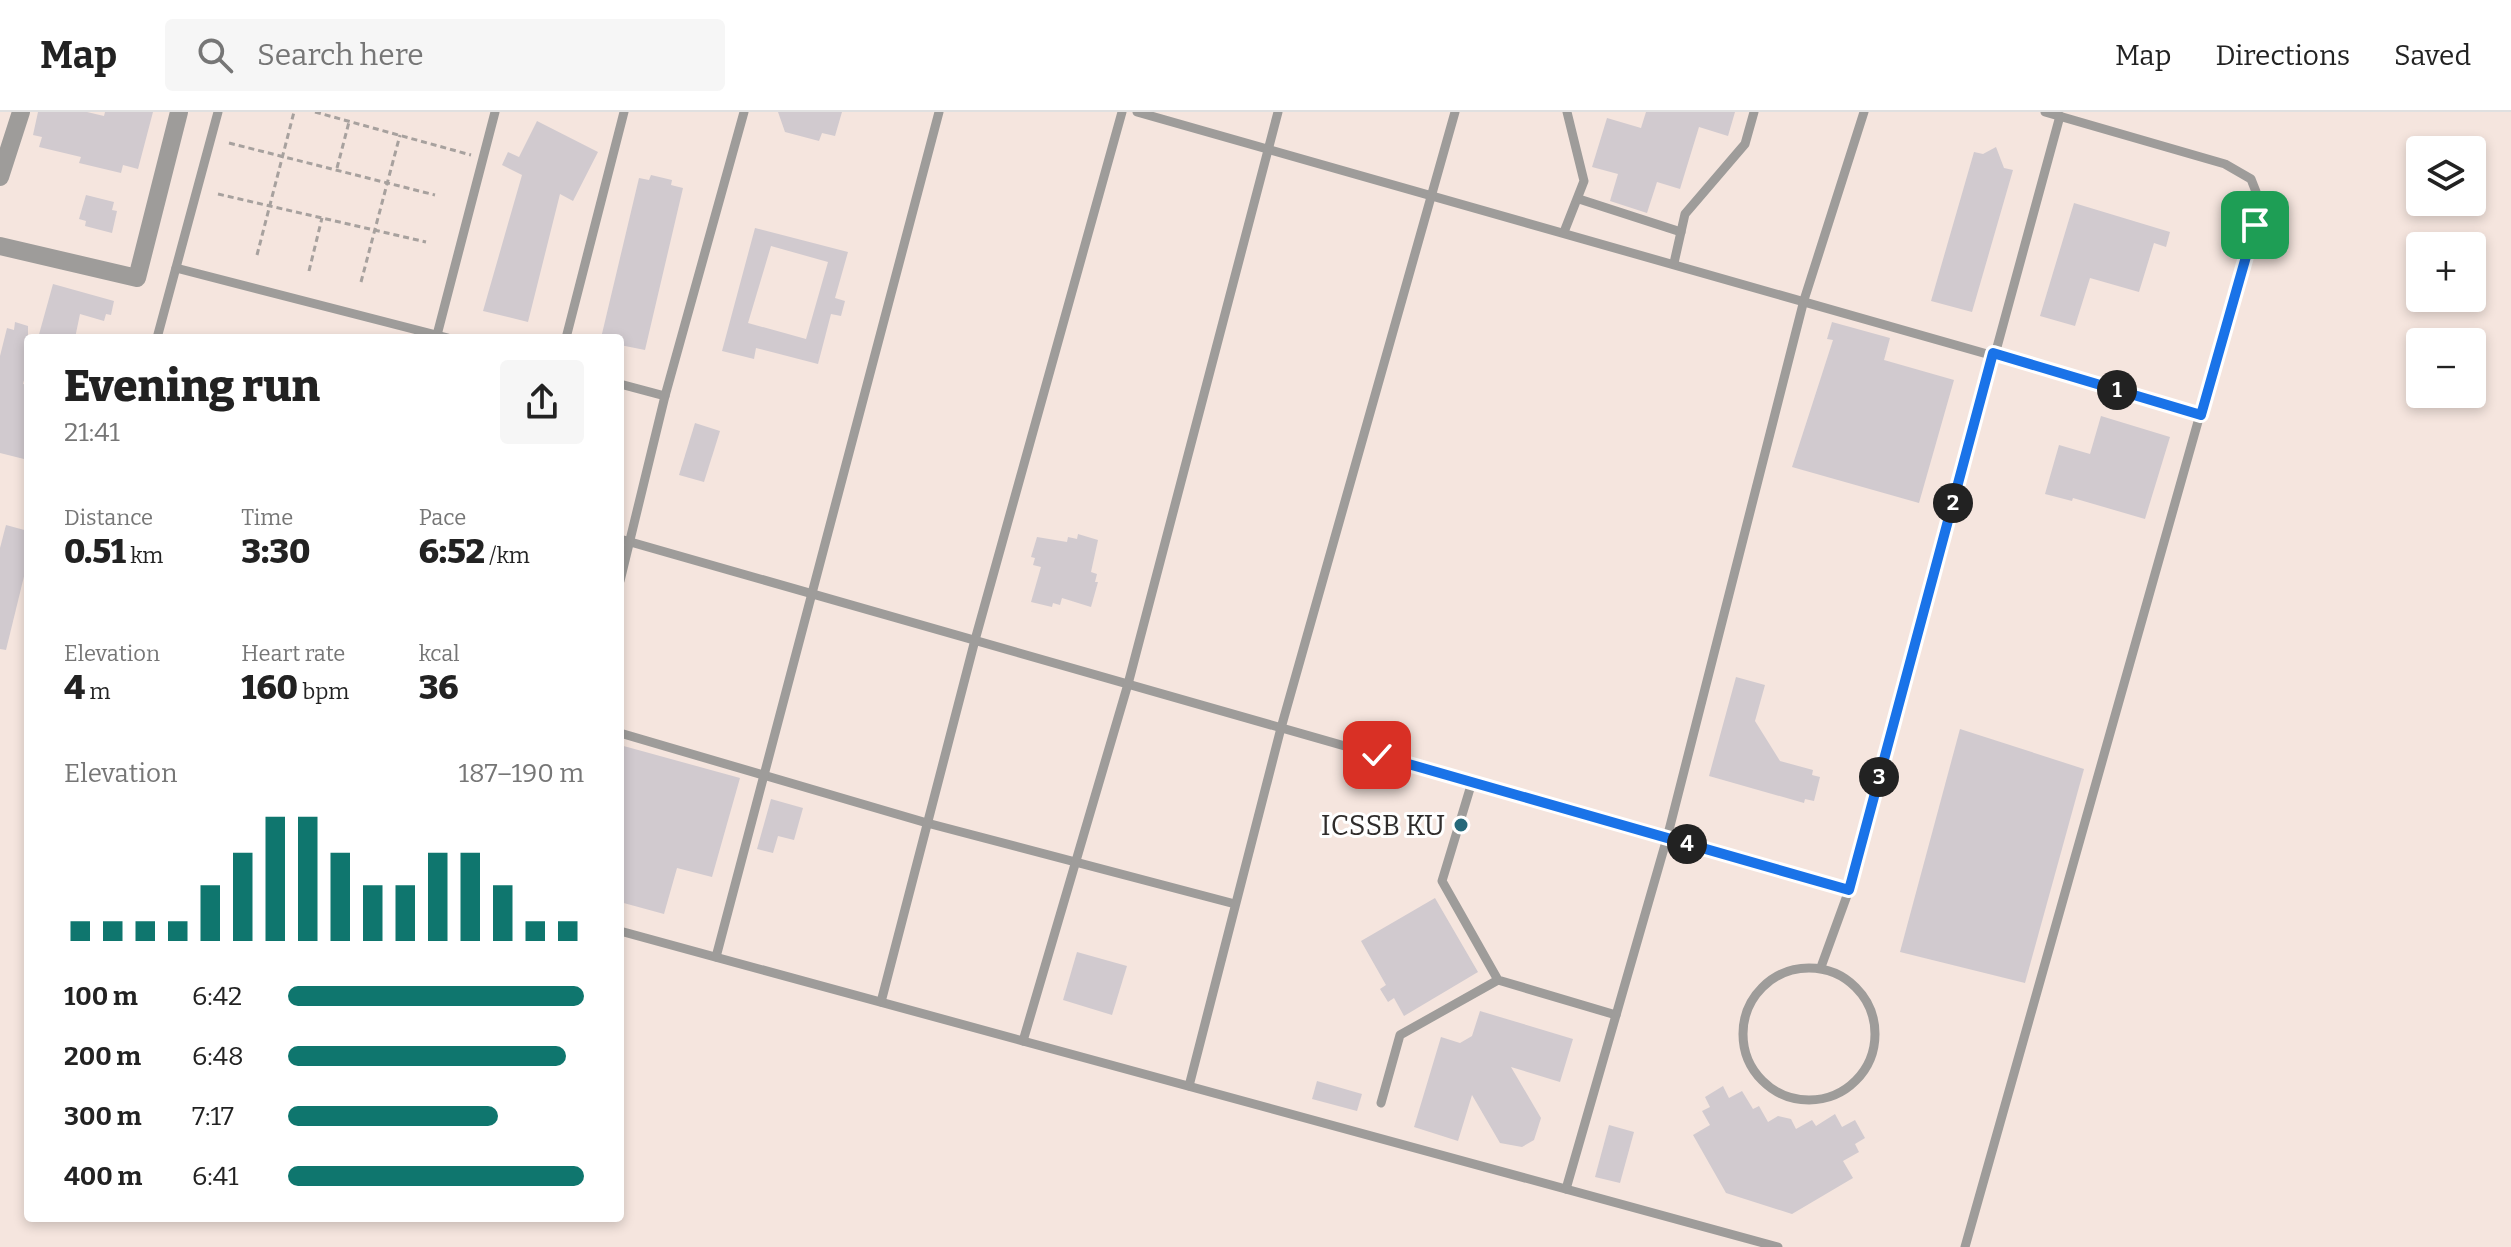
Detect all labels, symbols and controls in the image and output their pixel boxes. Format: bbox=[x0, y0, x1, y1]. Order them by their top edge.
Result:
search box bbox=[165, 19, 725, 91]
text: Map bbox=[40, 32, 117, 78]
icon: search bbox=[193, 33, 237, 77]
text: Search here bbox=[257, 37, 424, 73]
text: Map bbox=[2115, 39, 2171, 72]
text: Directions bbox=[2215, 39, 2350, 72]
text: Saved bbox=[2394, 39, 2471, 72]
map controls bbox=[2406, 136, 2486, 408]
button: layers bbox=[2406, 136, 2486, 216]
pin bbox=[2221, 191, 2289, 259]
icon: arrive bbox=[2233, 203, 2277, 247]
button: + bbox=[2406, 232, 2486, 312]
button: − bbox=[2406, 328, 2486, 408]
text: Evening run bbox=[64, 360, 320, 413]
button: share bbox=[500, 360, 584, 444]
pin: 1 bbox=[2097, 370, 2137, 410]
text: 1 bbox=[2112, 376, 2122, 403]
text: 21:41 bbox=[64, 417, 120, 448]
pin: 2 bbox=[1933, 483, 1973, 523]
text: 2 bbox=[1947, 489, 1959, 516]
text: Distance bbox=[64, 504, 153, 531]
text: Time bbox=[241, 504, 293, 531]
text: Pace bbox=[419, 504, 466, 531]
text: 0.51 bbox=[64, 531, 126, 572]
text: 3:30 bbox=[241, 531, 310, 572]
text: 6:52 bbox=[419, 531, 485, 572]
text: km bbox=[126, 542, 163, 569]
text: /km bbox=[485, 542, 530, 569]
text: Elevation bbox=[64, 640, 160, 667]
text: Heart rate bbox=[241, 640, 345, 667]
text: kcal bbox=[419, 640, 460, 667]
text: 4 bbox=[64, 667, 85, 708]
text: 160 bbox=[241, 667, 298, 708]
text: 36 bbox=[419, 667, 459, 708]
text: m bbox=[85, 678, 111, 705]
text: bpm bbox=[298, 678, 349, 705]
pin bbox=[1343, 721, 1411, 789]
icon: check bbox=[1355, 733, 1399, 777]
pin: 3 bbox=[1859, 757, 1899, 797]
text: Elevation bbox=[64, 758, 177, 789]
text: 187–190 m bbox=[458, 758, 584, 789]
text: 3 bbox=[1873, 763, 1885, 790]
place label: ICSSB KU bbox=[1321, 809, 1445, 842]
marker: ICSSB KU bbox=[1452, 816, 1470, 834]
pin: 4 bbox=[1667, 824, 1707, 864]
text: 4 bbox=[1680, 830, 1694, 857]
text: 100 m bbox=[64, 981, 138, 1012]
text: 6:42 bbox=[192, 981, 242, 1012]
text: 200 m bbox=[64, 1041, 141, 1072]
text: 6:48 bbox=[192, 1041, 244, 1072]
text: 300 m bbox=[64, 1101, 141, 1132]
text: 7:17 bbox=[192, 1101, 234, 1132]
text: 400 m bbox=[64, 1161, 142, 1192]
text: 6:41 bbox=[192, 1161, 239, 1192]

